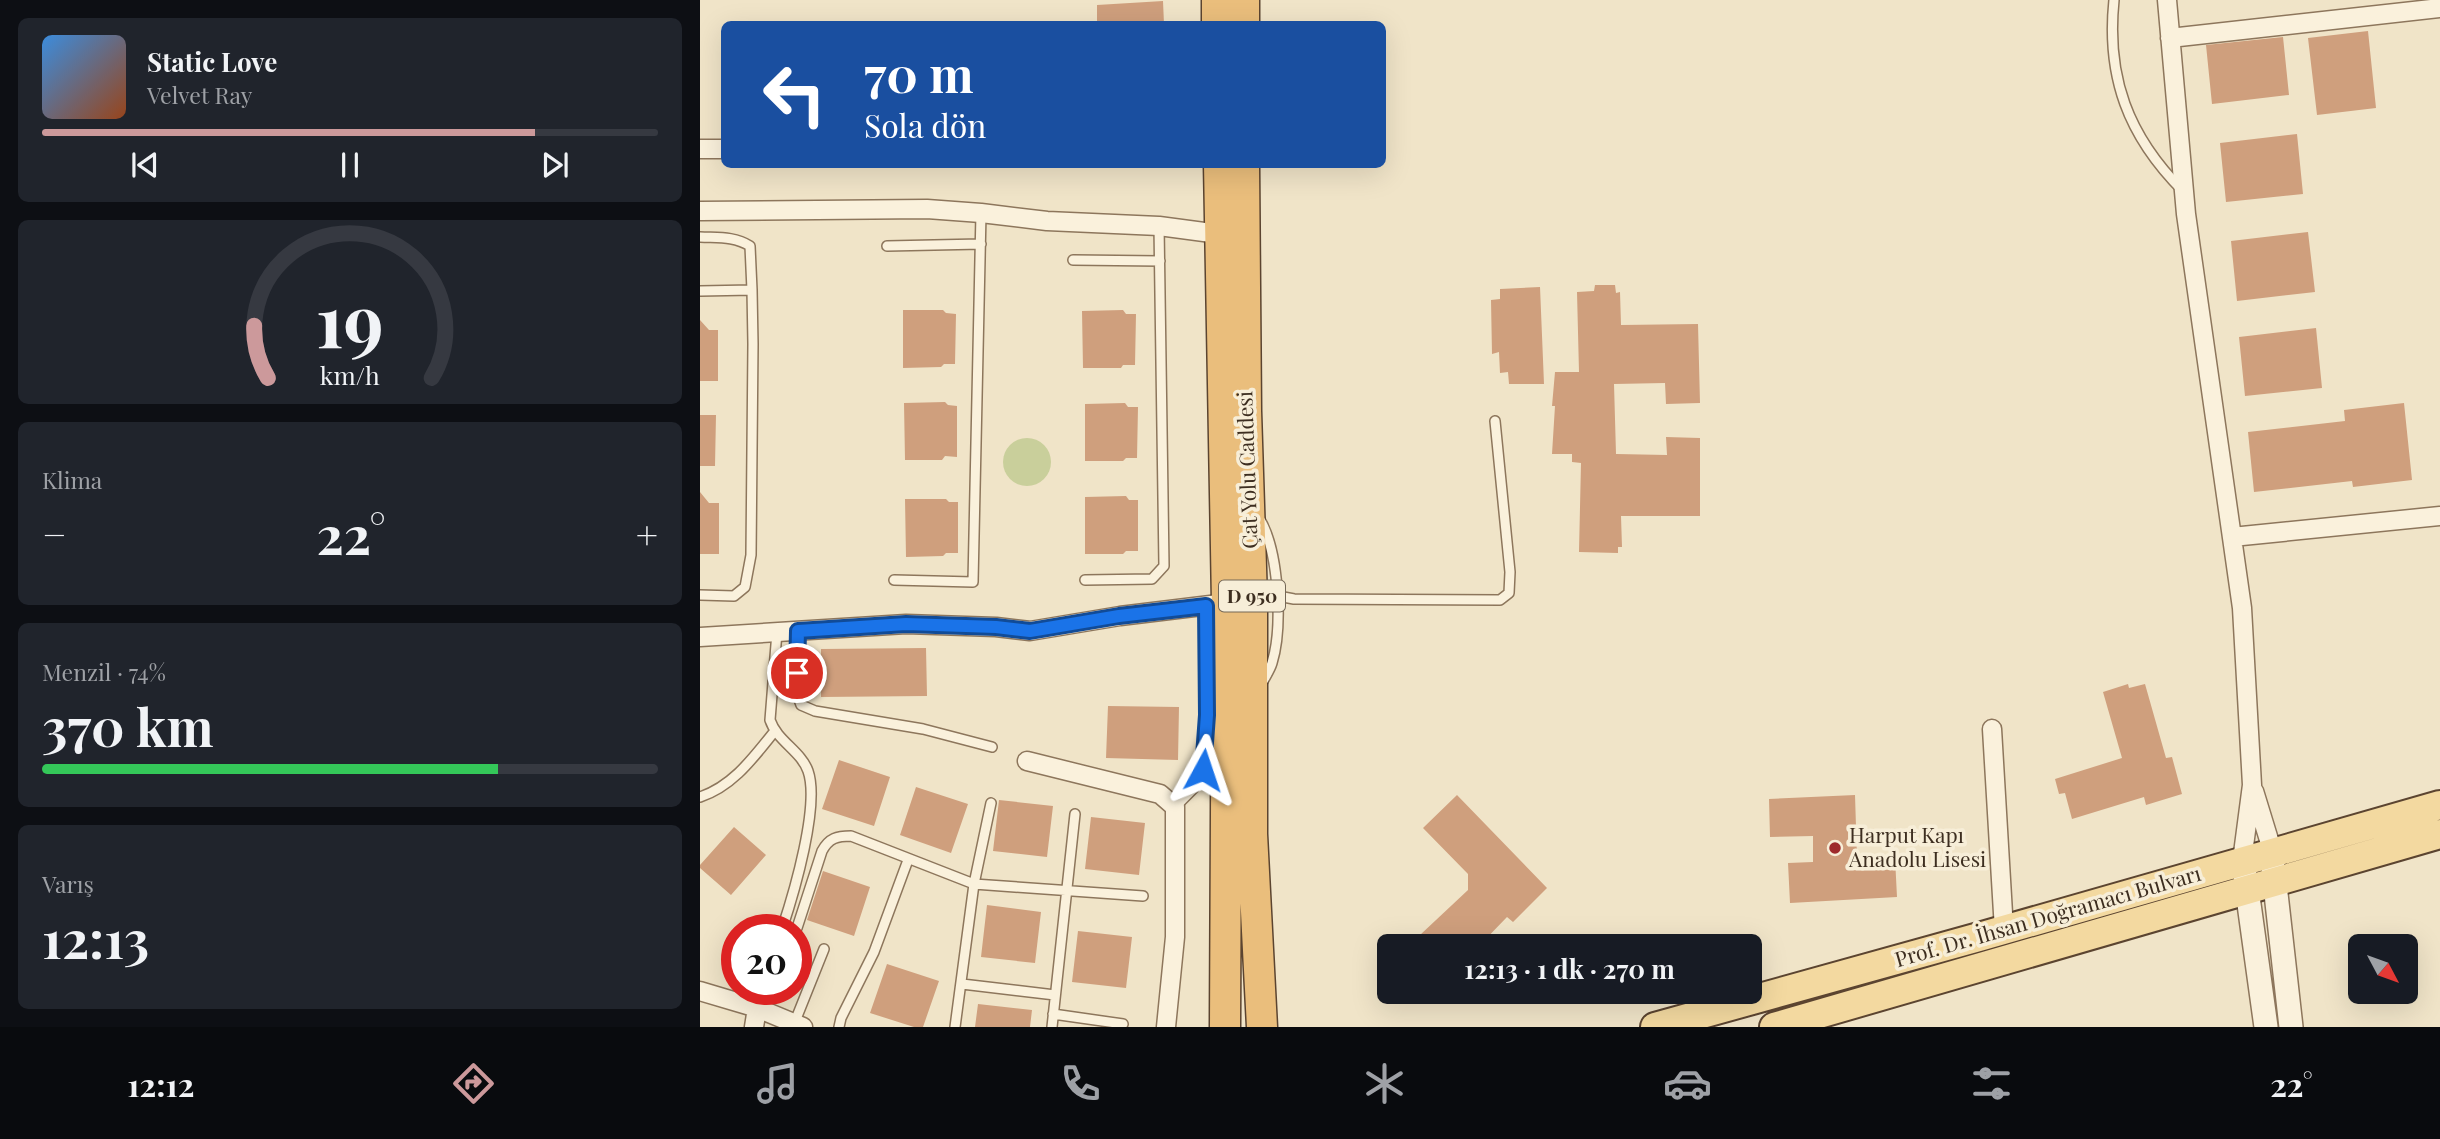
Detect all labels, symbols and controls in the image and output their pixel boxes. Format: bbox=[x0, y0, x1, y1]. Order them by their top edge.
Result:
text: 70 m bbox=[864, 40, 974, 105]
text: Static Love bbox=[147, 44, 277, 79]
icon: left bbox=[749, 49, 840, 140]
text: Velvet Ray bbox=[147, 79, 252, 110]
text: Sola dön bbox=[864, 103, 986, 146]
icon: previous bbox=[126, 146, 164, 184]
icon: pause bbox=[331, 146, 369, 184]
icon: next bbox=[536, 146, 574, 184]
text: 19 bbox=[316, 269, 384, 366]
text: km/h bbox=[320, 357, 380, 390]
street label: Çat Yolu Caddesi bbox=[1229, 391, 1263, 549]
text: Klima bbox=[42, 464, 102, 495]
text: 22° bbox=[317, 499, 386, 568]
text: − bbox=[42, 508, 67, 559]
text: + bbox=[636, 508, 658, 559]
road number: D 950 bbox=[1219, 580, 1285, 611]
pin bbox=[767, 643, 827, 703]
icon: arrive bbox=[778, 654, 816, 692]
text: Menzil · 74% bbox=[42, 656, 166, 687]
text: 370 km bbox=[42, 691, 214, 760]
position arrow bbox=[1166, 733, 1240, 807]
place label: Harput Kapı Anadolu Lisesi bbox=[1848, 820, 1986, 872]
marker: Harput Kapı Anadolu Lisesi bbox=[1827, 840, 1843, 856]
street label: Prof. Dr. İhsan Doğramacı Bulvarı bbox=[1891, 858, 2204, 972]
text: Varış bbox=[42, 868, 94, 899]
text: 12:13 bbox=[42, 903, 149, 972]
speed limit sign: 20 bbox=[721, 914, 812, 1005]
north arrow bbox=[2348, 934, 2418, 1004]
map controls bbox=[2348, 934, 2418, 1004]
text: 12:13 · 1 dk · 270 m bbox=[1464, 951, 1675, 986]
icon: directions bbox=[449, 1059, 498, 1108]
icon: music bbox=[753, 1059, 802, 1108]
icon: phone bbox=[1056, 1059, 1105, 1108]
icon: climate bbox=[1360, 1059, 1409, 1108]
icon: car bbox=[1663, 1059, 1712, 1108]
icon: filters bbox=[1967, 1059, 2016, 1108]
text: 12:12 bbox=[127, 1062, 195, 1105]
text: 22° bbox=[2270, 1062, 2313, 1105]

